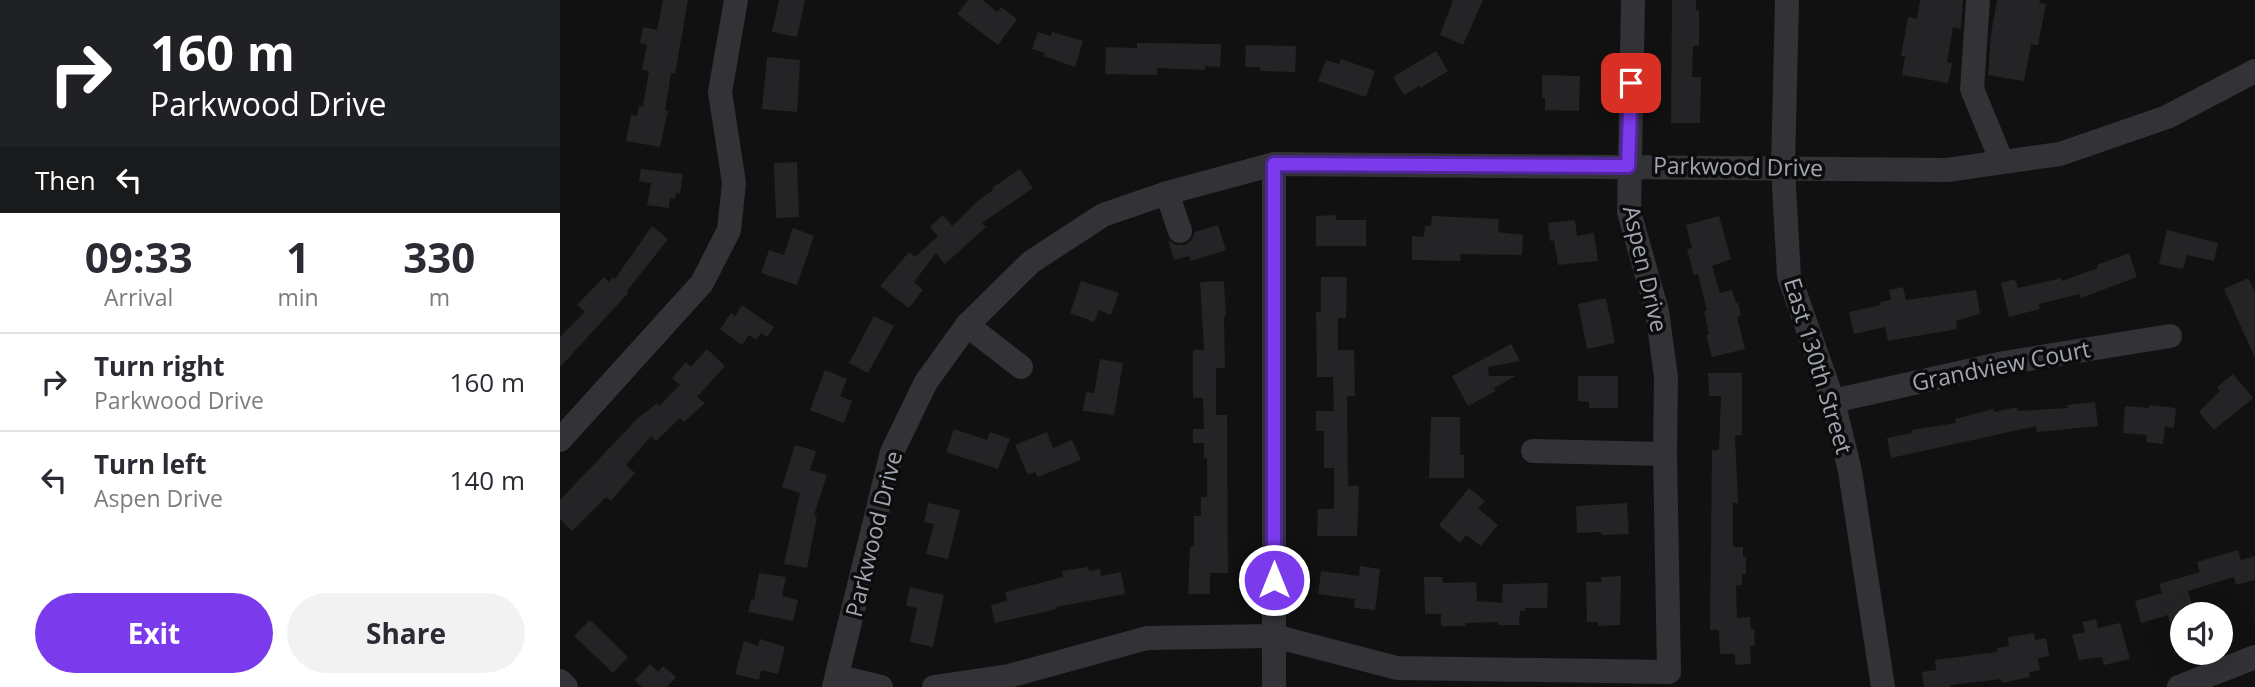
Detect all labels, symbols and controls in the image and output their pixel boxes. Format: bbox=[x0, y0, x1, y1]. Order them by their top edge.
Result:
text: 160 m bbox=[150, 19, 295, 85]
icon: right bbox=[35, 28, 126, 119]
pin bbox=[1601, 53, 1661, 113]
icon: arrive bbox=[1612, 64, 1650, 102]
text: Parkwood Drive bbox=[150, 82, 386, 125]
street label: Parkwood Drive bbox=[1653, 149, 1823, 183]
icon: left bbox=[110, 161, 148, 199]
text: Then bbox=[35, 162, 96, 198]
street label: Aspen Drive bbox=[1616, 202, 1676, 335]
text: 09:33 bbox=[85, 228, 193, 285]
text: 1 bbox=[286, 228, 310, 285]
text: 330 bbox=[403, 228, 475, 285]
street label: East 130th Street bbox=[1777, 274, 1861, 458]
text: Arrival bbox=[104, 281, 173, 313]
text: min bbox=[277, 281, 319, 313]
text: m bbox=[429, 281, 450, 313]
street label: Grandview Court bbox=[1909, 332, 2093, 398]
text: Turn right bbox=[94, 348, 225, 384]
icon: right bbox=[35, 363, 73, 401]
text: 160 m bbox=[450, 364, 525, 400]
text: Parkwood Drive bbox=[94, 384, 264, 416]
text: Turn left bbox=[94, 446, 206, 482]
street label: Parkwood Drive bbox=[837, 447, 909, 620]
icon: left bbox=[35, 461, 73, 499]
text: 140 m bbox=[450, 462, 525, 498]
text: Aspen Drive bbox=[94, 482, 223, 514]
position arrow bbox=[1237, 543, 1311, 617]
button: Exit bbox=[35, 593, 273, 673]
button: Share bbox=[287, 593, 525, 673]
map controls bbox=[2170, 602, 2233, 665]
button: sound bbox=[2170, 602, 2233, 665]

